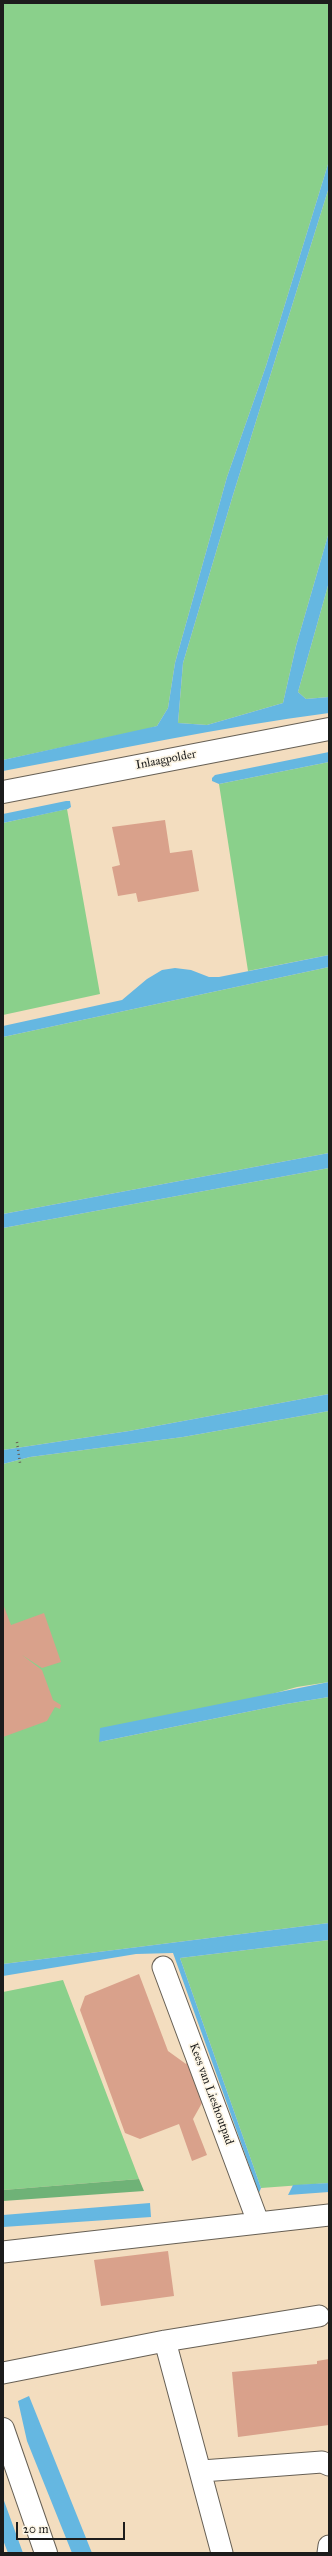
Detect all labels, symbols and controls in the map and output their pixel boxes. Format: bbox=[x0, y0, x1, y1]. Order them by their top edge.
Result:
street label: Inlaagpolder bbox=[134, 747, 198, 773]
street label: Kees van Lieshoutpad bbox=[186, 2041, 236, 2147]
scale bar bbox=[18, 2514, 127, 2540]
text: 20 m bbox=[23, 2522, 49, 2536]

